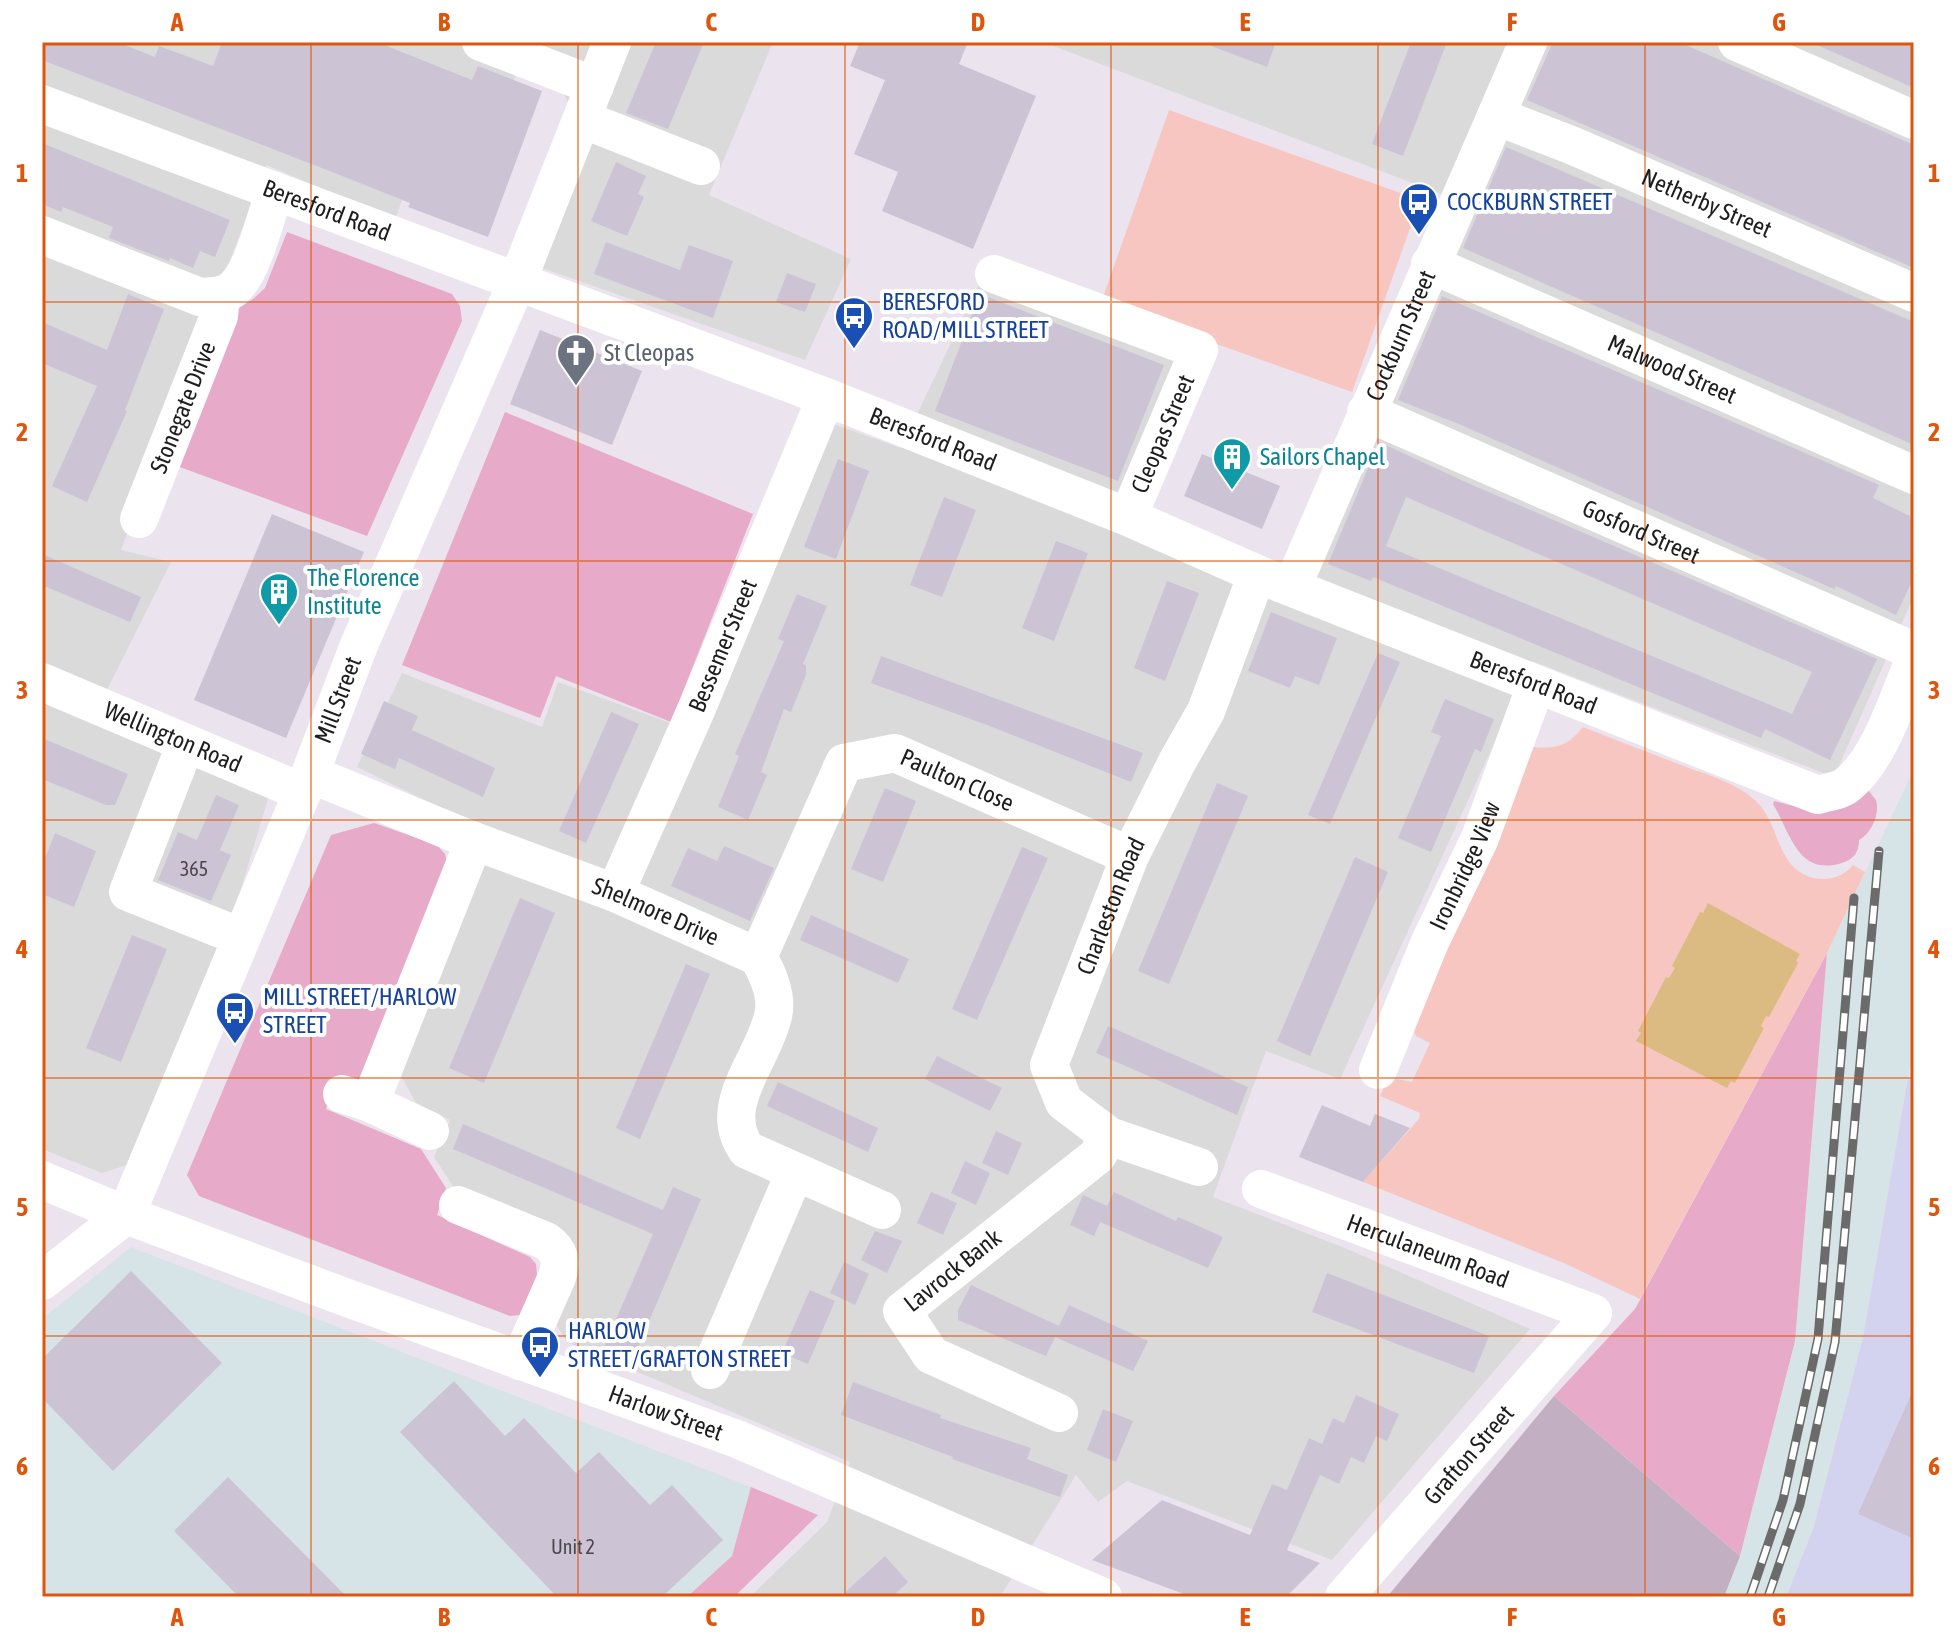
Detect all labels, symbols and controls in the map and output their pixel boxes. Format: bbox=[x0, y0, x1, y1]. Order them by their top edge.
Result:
text: A bbox=[170, 7, 184, 37]
text: B bbox=[438, 7, 451, 37]
text: C bbox=[705, 7, 717, 37]
text: D bbox=[971, 7, 985, 37]
text: E bbox=[1239, 7, 1251, 37]
text: F bbox=[1507, 7, 1518, 37]
text: G bbox=[1772, 7, 1786, 37]
text: 1 bbox=[16, 158, 28, 188]
text: 1 bbox=[1928, 158, 1940, 188]
street label: Netherby Street bbox=[1638, 163, 1776, 243]
street label: Beresford Road bbox=[259, 174, 395, 246]
bus stop icon: COCKBURN STREET bbox=[1398, 181, 1440, 236]
place label: COCKBURN STREET bbox=[1447, 188, 1613, 215]
street label: Cockburn Street bbox=[1360, 266, 1441, 405]
place label: BERESFORD ROAD/MILL STREET bbox=[882, 288, 1049, 343]
bus stop icon: BERESFORD ROAD/MILL STREET bbox=[833, 295, 875, 350]
street label: Malwood Street bbox=[1604, 329, 1741, 409]
church icon: St Cleopas bbox=[555, 332, 597, 387]
street label: Stonegate Drive bbox=[144, 337, 221, 477]
place label: St Cleopas bbox=[604, 339, 694, 366]
street label: Cleopas Street bbox=[1126, 370, 1200, 497]
street label: Beresford Road bbox=[866, 402, 1000, 476]
text: 2 bbox=[16, 417, 28, 447]
text: 2 bbox=[1928, 417, 1940, 447]
building icon: Sailors Chapel bbox=[1211, 436, 1253, 491]
place label: Sailors Chapel bbox=[1260, 443, 1386, 470]
street label: Gosford Street bbox=[1579, 494, 1704, 569]
place label: The Florence Institute bbox=[307, 564, 419, 619]
building icon: The Florence Institute bbox=[258, 571, 300, 626]
street label: Bessemer Street bbox=[683, 575, 762, 716]
street label: Beresford Road bbox=[1466, 645, 1601, 720]
street label: Mill Street bbox=[309, 653, 366, 747]
text: 3 bbox=[16, 675, 28, 705]
text: 3 bbox=[1928, 675, 1940, 705]
street label: Wellington Road bbox=[100, 696, 246, 778]
street label: Paulton Close bbox=[897, 743, 1018, 816]
street label: Ironbridge View bbox=[1424, 798, 1505, 934]
street label: Charleston Road bbox=[1071, 833, 1150, 978]
house number: 365 bbox=[180, 857, 208, 880]
street label: Shelmore Drive bbox=[589, 872, 723, 951]
text: 4 bbox=[15, 934, 28, 964]
text: 4 bbox=[1927, 934, 1940, 964]
place label: MILL STREET/HARLOW STREET bbox=[263, 983, 457, 1038]
bus stop icon: MILL STREET/HARLOW STREET bbox=[214, 990, 256, 1045]
text: 5 bbox=[16, 1192, 28, 1222]
text: 5 bbox=[1928, 1192, 1940, 1222]
street label: Herculaneum Road bbox=[1343, 1208, 1513, 1293]
street label: Lavrock Bank bbox=[898, 1223, 1007, 1317]
place label: HARLOW STREET/GRAFTON STREET bbox=[568, 1317, 791, 1372]
bus stop icon: HARLOW STREET/GRAFTON STREET bbox=[519, 1324, 561, 1379]
street label: Harlow Street bbox=[605, 1380, 727, 1446]
street label: Grafton Street bbox=[1418, 1399, 1519, 1510]
text: 6 bbox=[16, 1451, 28, 1481]
text: 6 bbox=[1928, 1451, 1940, 1481]
house number: Unit 2 bbox=[551, 1535, 595, 1558]
text: A bbox=[170, 1602, 184, 1632]
text: B bbox=[438, 1602, 451, 1632]
text: C bbox=[705, 1602, 717, 1632]
text: D bbox=[971, 1602, 985, 1632]
text: E bbox=[1239, 1602, 1251, 1632]
text: F bbox=[1507, 1602, 1518, 1632]
text: G bbox=[1772, 1602, 1786, 1632]

